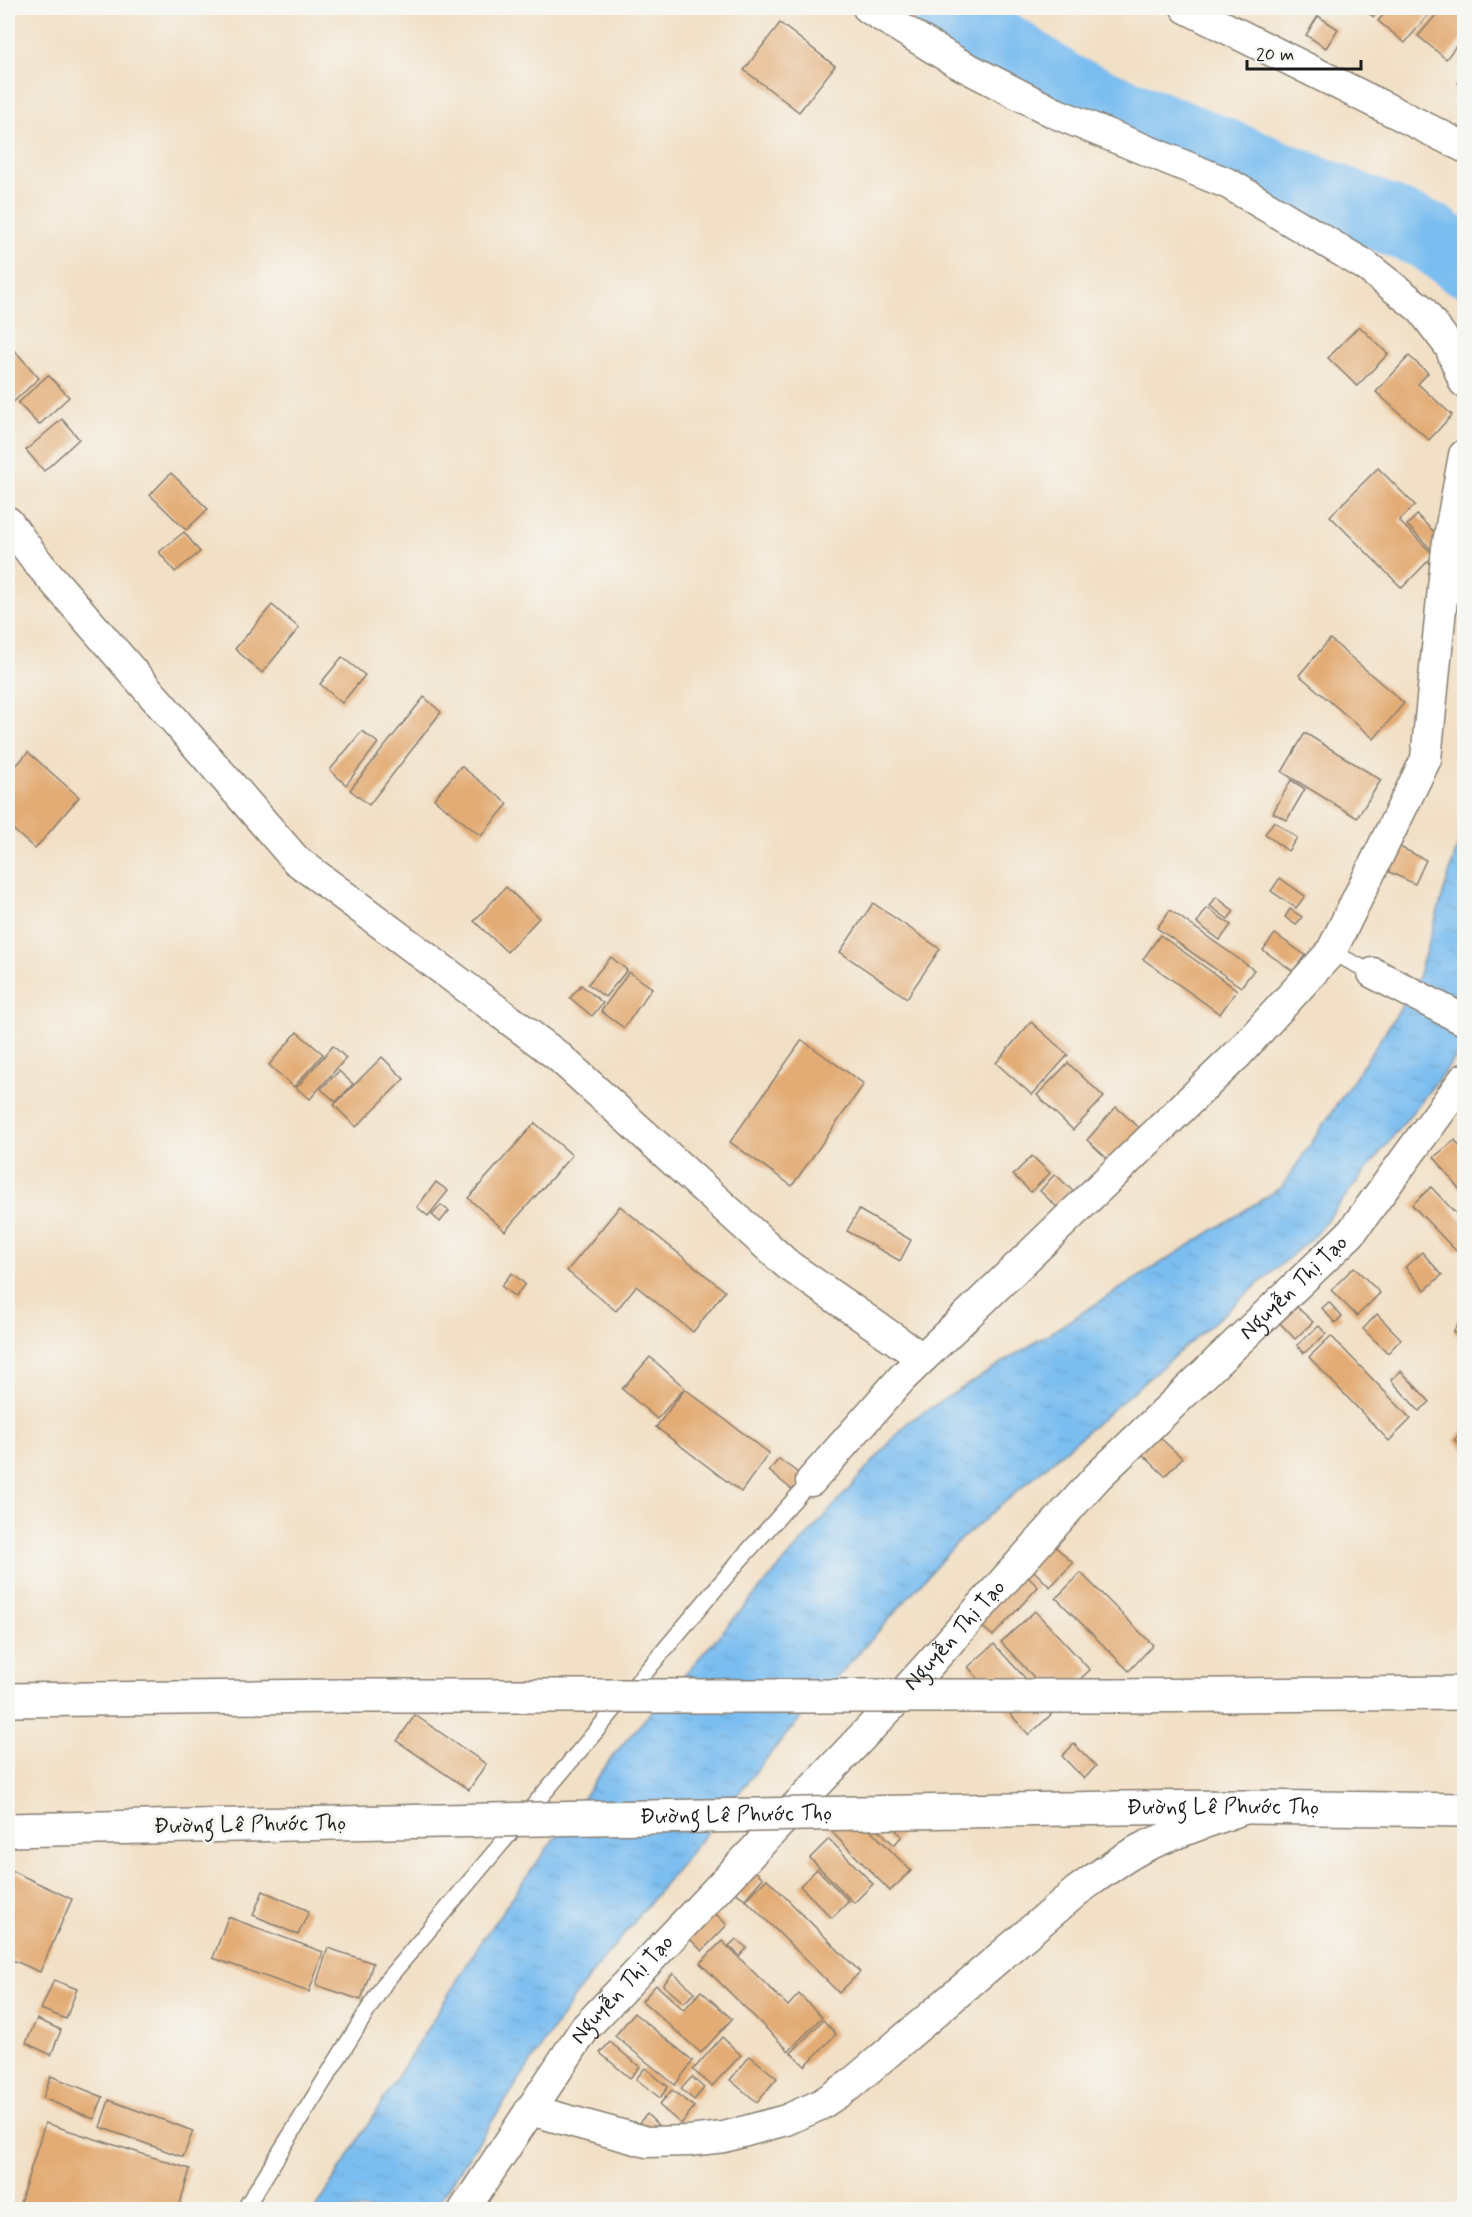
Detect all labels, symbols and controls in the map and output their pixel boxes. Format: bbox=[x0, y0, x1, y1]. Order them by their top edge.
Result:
scale bar bbox=[1247, 33, 1361, 71]
text: 20 m bbox=[1256, 43, 1294, 67]
street label: Nguyễn Thị Tạo bbox=[1234, 1229, 1354, 1346]
street label: Nguyễn Thị Tạo bbox=[898, 1574, 1012, 1697]
street label: Đường Lê Phước Thọ bbox=[1127, 1793, 1319, 1825]
street label: Đường Lê Phước Thọ bbox=[640, 1800, 832, 1833]
street label: Đường Lê Phước Thọ bbox=[154, 1809, 346, 1844]
street label: Nguyễn Thị Tạo bbox=[564, 1929, 680, 2049]

